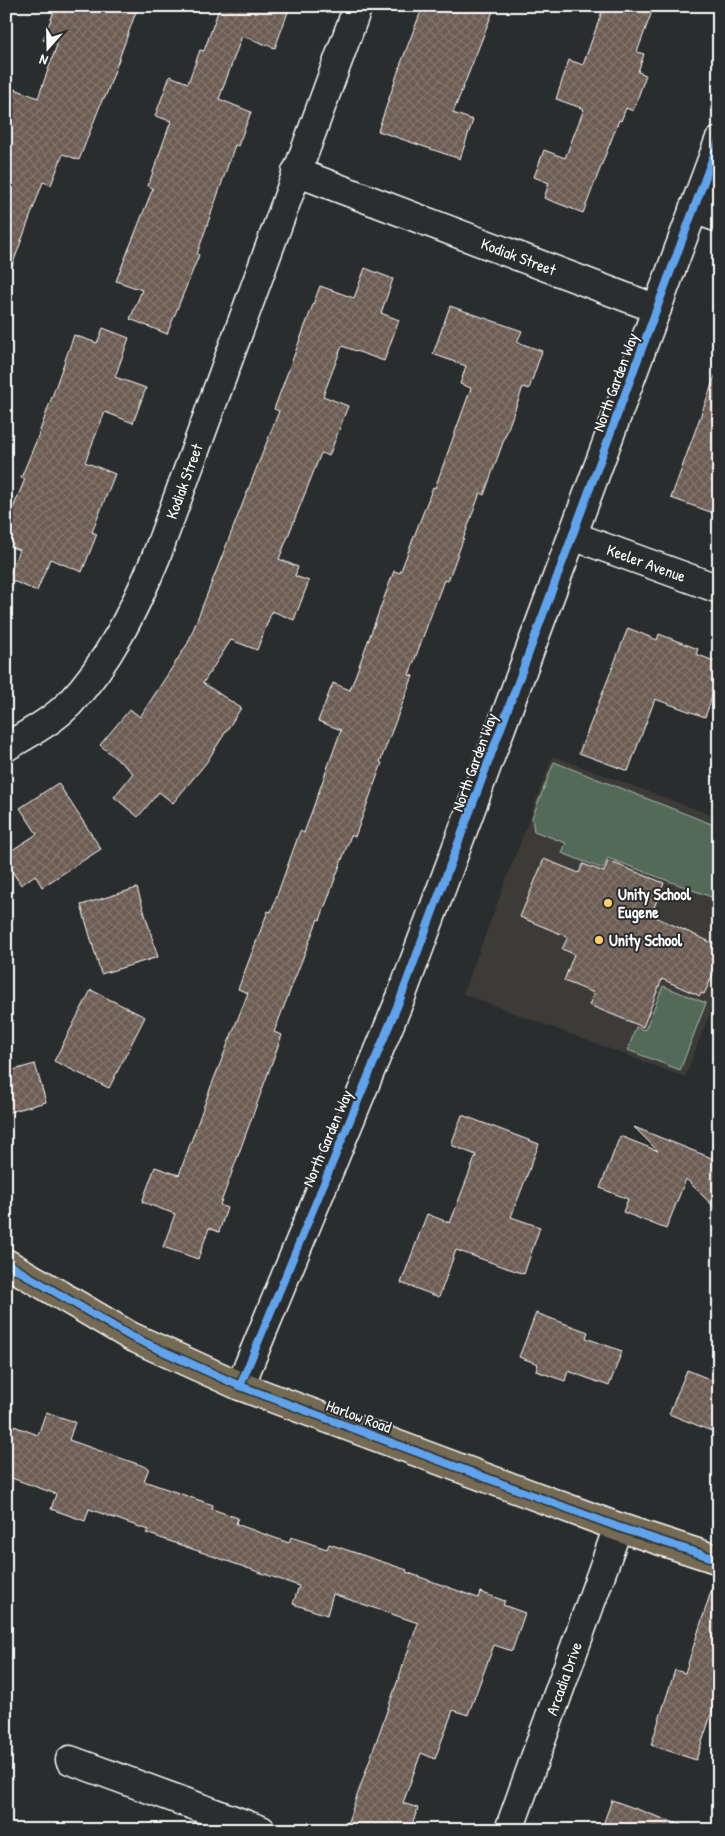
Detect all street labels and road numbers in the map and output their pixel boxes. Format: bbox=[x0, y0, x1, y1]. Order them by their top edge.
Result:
street label: Kodiak Street bbox=[478, 232, 560, 281]
street label: North Garden Way bbox=[587, 329, 643, 434]
street label: Kodiak Street bbox=[160, 440, 208, 522]
street label: Keeler Avenue bbox=[604, 538, 689, 587]
street label: North Garden Way bbox=[446, 709, 502, 814]
street label: North Garden Way bbox=[297, 1086, 357, 1190]
street label: Harlow Road bbox=[323, 1394, 395, 1438]
street label: Arcadia Drive bbox=[540, 1638, 587, 1718]

